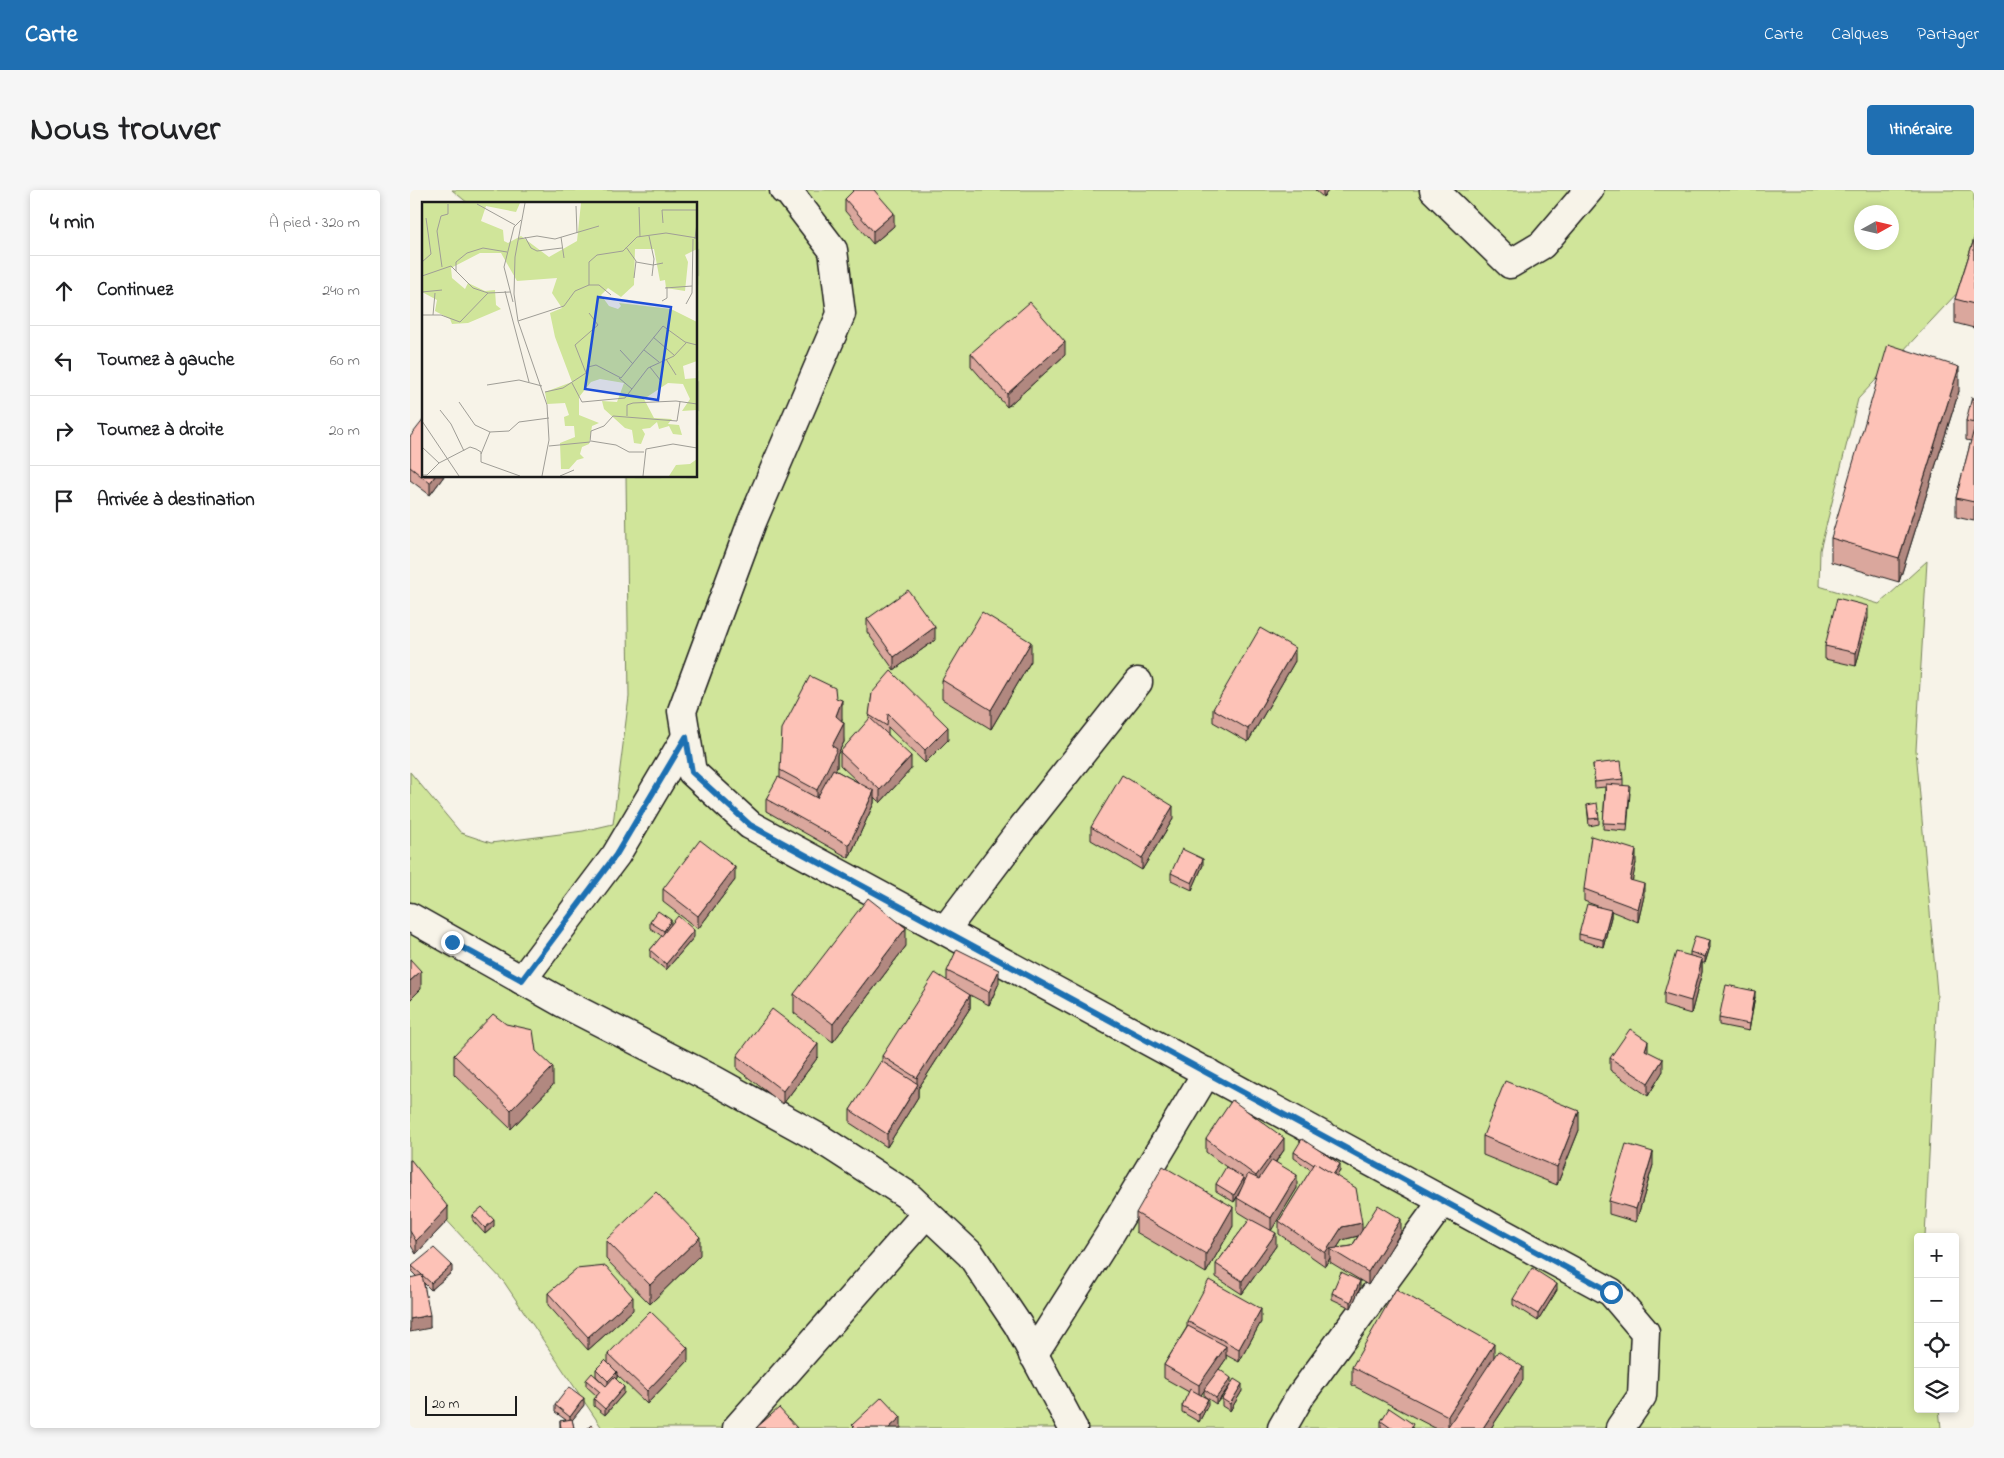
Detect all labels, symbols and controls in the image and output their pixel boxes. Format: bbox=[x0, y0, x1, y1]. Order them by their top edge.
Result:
text: Carte bbox=[25, 18, 77, 53]
text: Carte bbox=[1764, 22, 1803, 48]
text: Calques bbox=[1831, 22, 1889, 48]
text: Partager bbox=[1917, 22, 1979, 48]
text: Nous trouver bbox=[30, 105, 220, 156]
button: Itinéraire bbox=[1867, 105, 1974, 155]
inset map bbox=[422, 202, 698, 478]
north arrow bbox=[1854, 205, 1899, 250]
text: 4 min bbox=[50, 208, 94, 238]
text: À pied · 320 m bbox=[269, 211, 360, 235]
icon: ahead bbox=[50, 277, 78, 305]
text: Continuez bbox=[97, 277, 173, 304]
text: 240 m bbox=[322, 279, 360, 303]
icon: left bbox=[50, 347, 78, 375]
text: Tournez à gauche bbox=[97, 347, 234, 374]
text: 60 m bbox=[330, 349, 360, 373]
icon: right bbox=[50, 417, 78, 445]
text: Tournez à droite bbox=[97, 417, 223, 444]
text: 20 m bbox=[329, 419, 360, 443]
icon: arrive bbox=[50, 487, 78, 515]
text: Arrivée à destination bbox=[97, 487, 255, 514]
route end bbox=[441, 931, 464, 954]
map controls bbox=[1914, 1233, 1959, 1413]
button: + bbox=[1914, 1233, 1959, 1278]
button: − bbox=[1914, 1278, 1959, 1323]
route start bbox=[1600, 1281, 1623, 1304]
button: locate bbox=[1914, 1323, 1959, 1368]
button: layers bbox=[1914, 1368, 1959, 1413]
scale bar bbox=[425, 1393, 518, 1416]
text: 20 m bbox=[432, 1394, 459, 1415]

